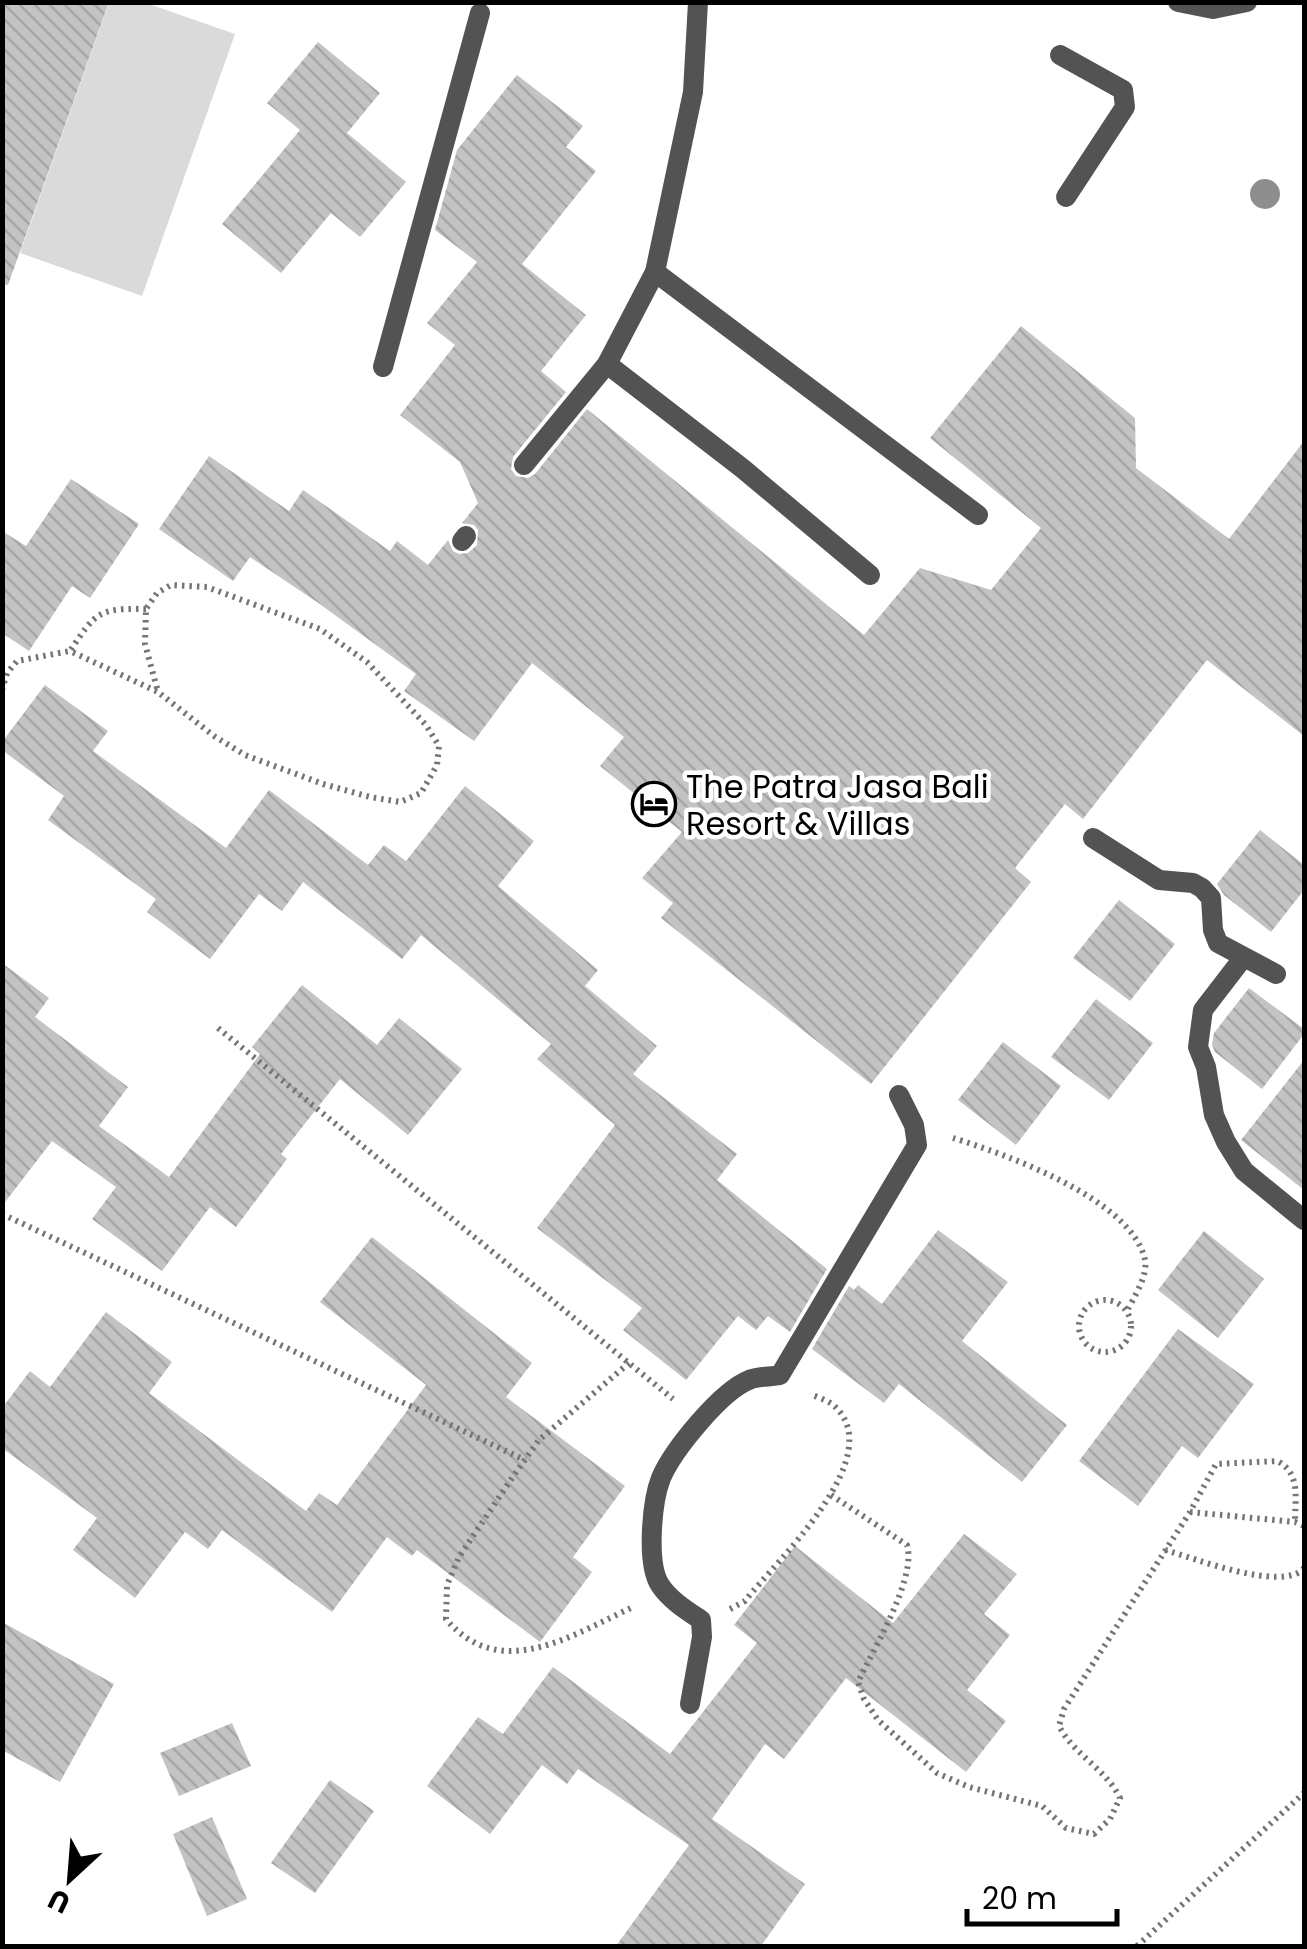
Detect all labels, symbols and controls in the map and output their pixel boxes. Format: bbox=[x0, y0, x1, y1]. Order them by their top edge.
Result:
place label: The Patra Jasa Bali Resort & Villas bbox=[686, 764, 989, 846]
hotel icon: The Patra Jasa Bali Resort & Villas bbox=[631, 781, 677, 827]
north arrow bbox=[20, 1829, 120, 1929]
scale bar bbox=[967, 1864, 1117, 1926]
text: 20 m bbox=[982, 1877, 1057, 1920]
text: U bbox=[42, 1879, 77, 1923]

